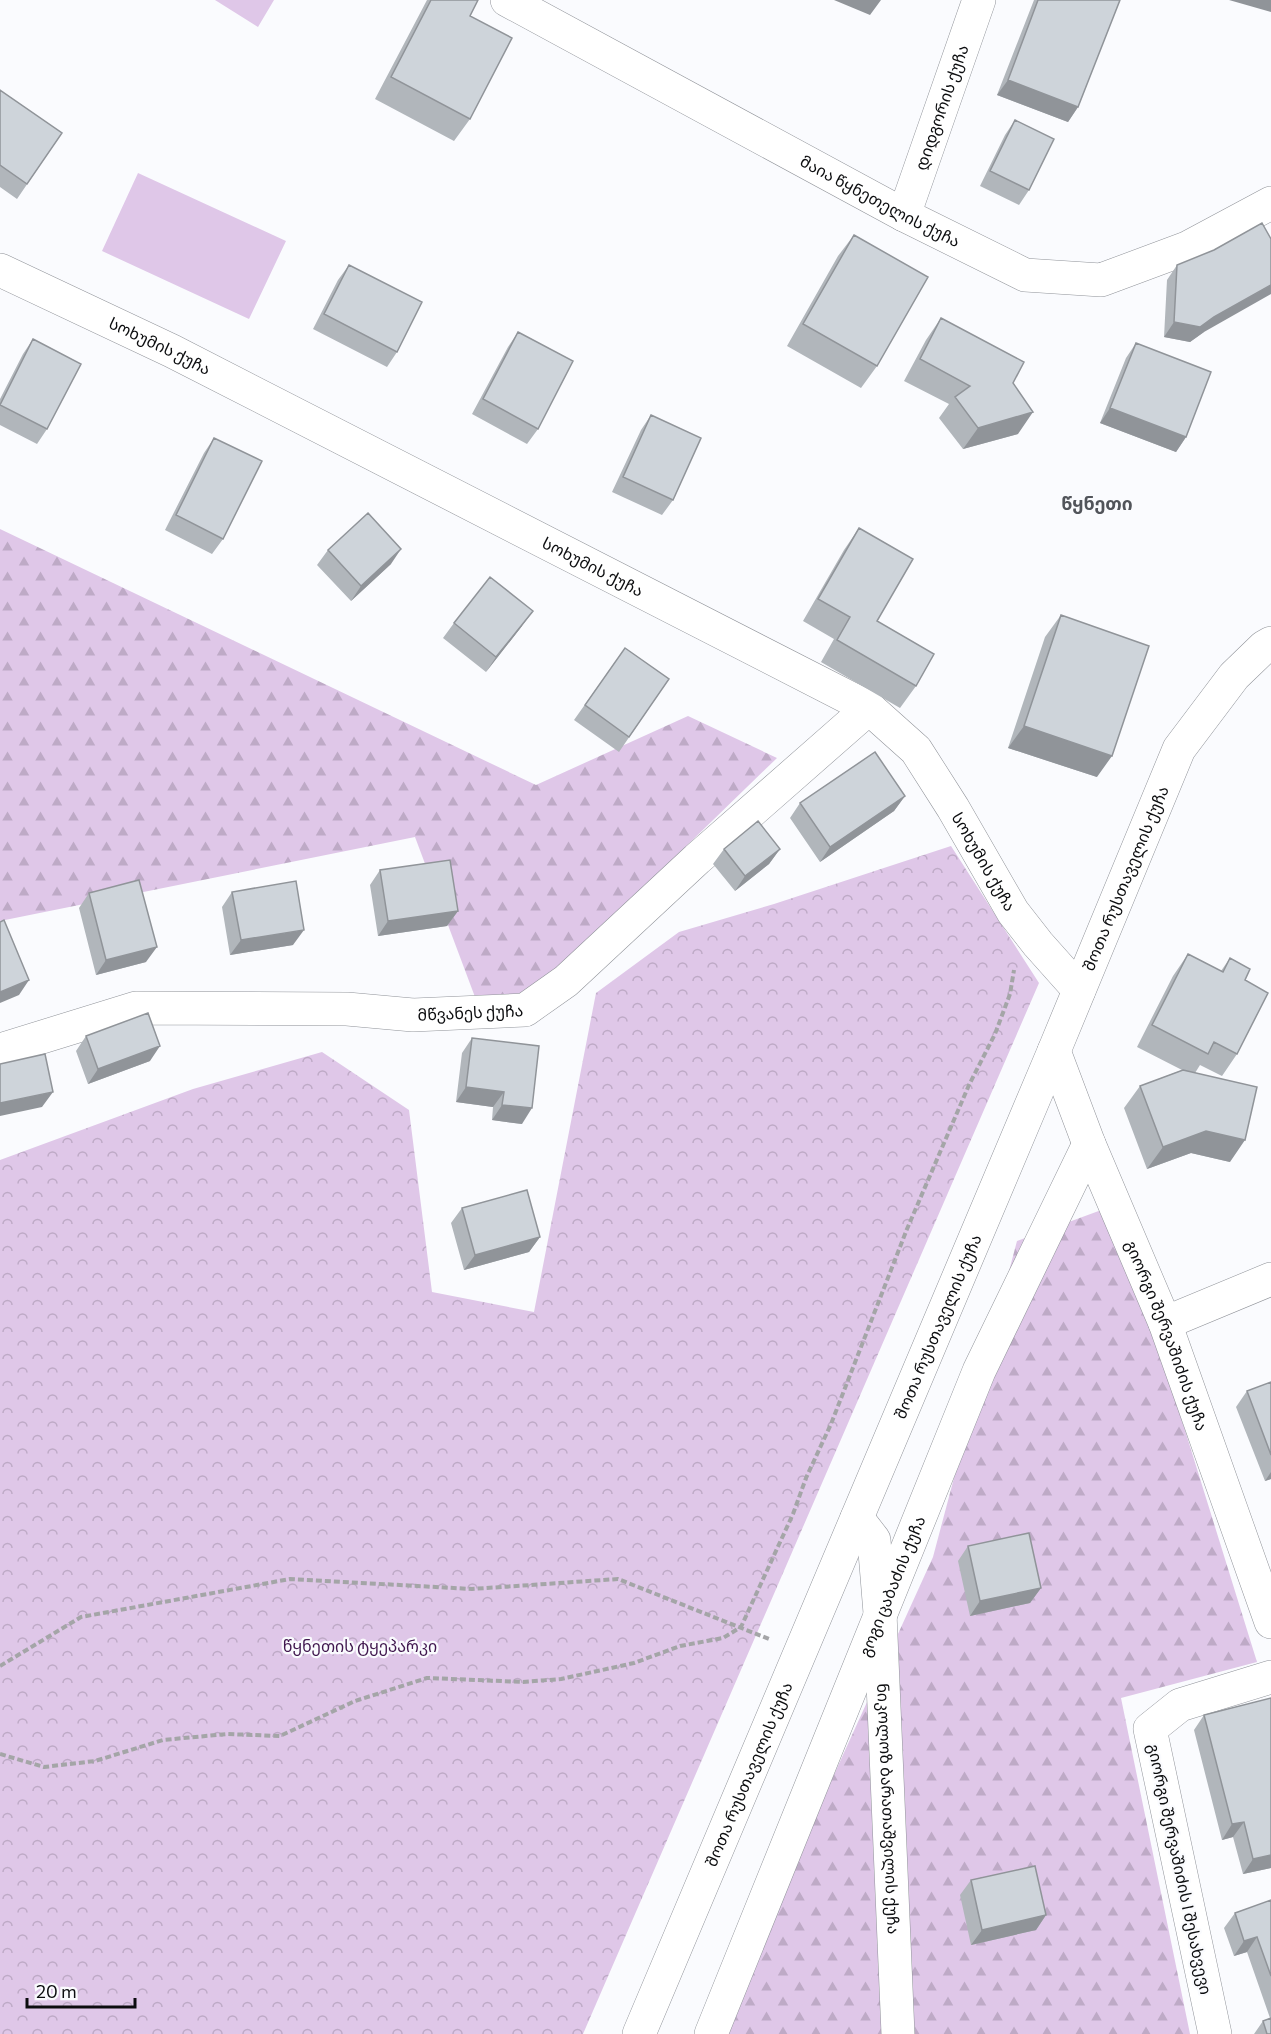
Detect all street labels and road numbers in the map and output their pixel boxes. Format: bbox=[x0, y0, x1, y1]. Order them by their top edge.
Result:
street label: დიდგორის ქუჩა bbox=[910, 42, 972, 173]
street label: მაია წყნეთელის ქუჩა bbox=[797, 151, 964, 250]
street label: სოხუმის ქუჩა bbox=[106, 313, 214, 378]
street label: სოხუმის ქუჩა bbox=[539, 532, 647, 600]
street label: შოთა რუსთაველის ქუჩა bbox=[1078, 783, 1172, 973]
street label: სოხუმის ქუჩა bbox=[948, 809, 1020, 914]
street label: მწვანეს ქუჩა bbox=[417, 1000, 524, 1024]
street label: შოთა რუსთაველის ქუჩა bbox=[890, 1231, 985, 1421]
street label: გიორგი შერვაშიძის ქუჩა bbox=[1121, 1237, 1212, 1433]
street label: გოგი ცაბაძის ქუჩა bbox=[855, 1513, 928, 1660]
street label: შოთა რუსთაველის ქუჩა bbox=[701, 1679, 796, 1869]
street label: ნიკოლოზ ბარათაშვილის ქუჩა bbox=[874, 1683, 904, 1935]
street label: გიორგი შერვაშიძის I შესახვევი bbox=[1144, 1742, 1216, 1996]

